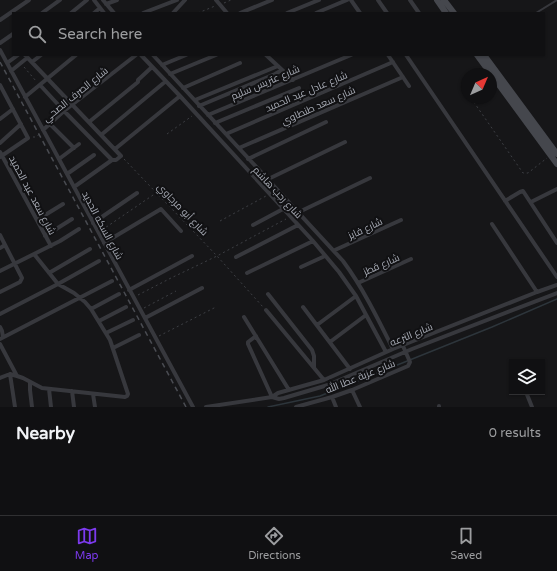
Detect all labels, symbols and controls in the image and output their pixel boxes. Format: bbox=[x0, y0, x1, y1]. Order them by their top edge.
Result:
search box bbox=[12, 12, 545, 56]
icon: search bbox=[26, 23, 48, 45]
text: Search here bbox=[58, 25, 142, 43]
street label: شارع عتريس سليم bbox=[229, 63, 302, 104]
street label: شارع الصرف الصحي bbox=[41, 65, 111, 126]
north arrow bbox=[461, 68, 497, 104]
street label: شارع عادل عبد الحميد bbox=[263, 69, 349, 115]
street label: شارع سعد طنطاوي bbox=[280, 84, 358, 129]
street label: شارع سعد عبد الحميد bbox=[6, 154, 58, 237]
street label: شارع رجب هاشم bbox=[249, 164, 304, 222]
street label: شارع أبو مرجاوي bbox=[154, 180, 211, 239]
street label: شارع السكه الحديد bbox=[79, 189, 125, 262]
street label: شارع فايز bbox=[345, 216, 385, 243]
street label: شارع قطز bbox=[360, 252, 401, 279]
street label: شارع الترعه bbox=[388, 321, 435, 349]
street label: شارع عزبة عطا الله bbox=[323, 356, 397, 396]
map controls bbox=[509, 359, 545, 395]
button: layers bbox=[509, 359, 545, 395]
text: Nearby bbox=[16, 423, 75, 444]
text: 0 results bbox=[489, 425, 541, 441]
tab: Map bbox=[75, 525, 99, 562]
tab: Directions bbox=[248, 525, 301, 562]
tab: Saved bbox=[450, 525, 482, 562]

